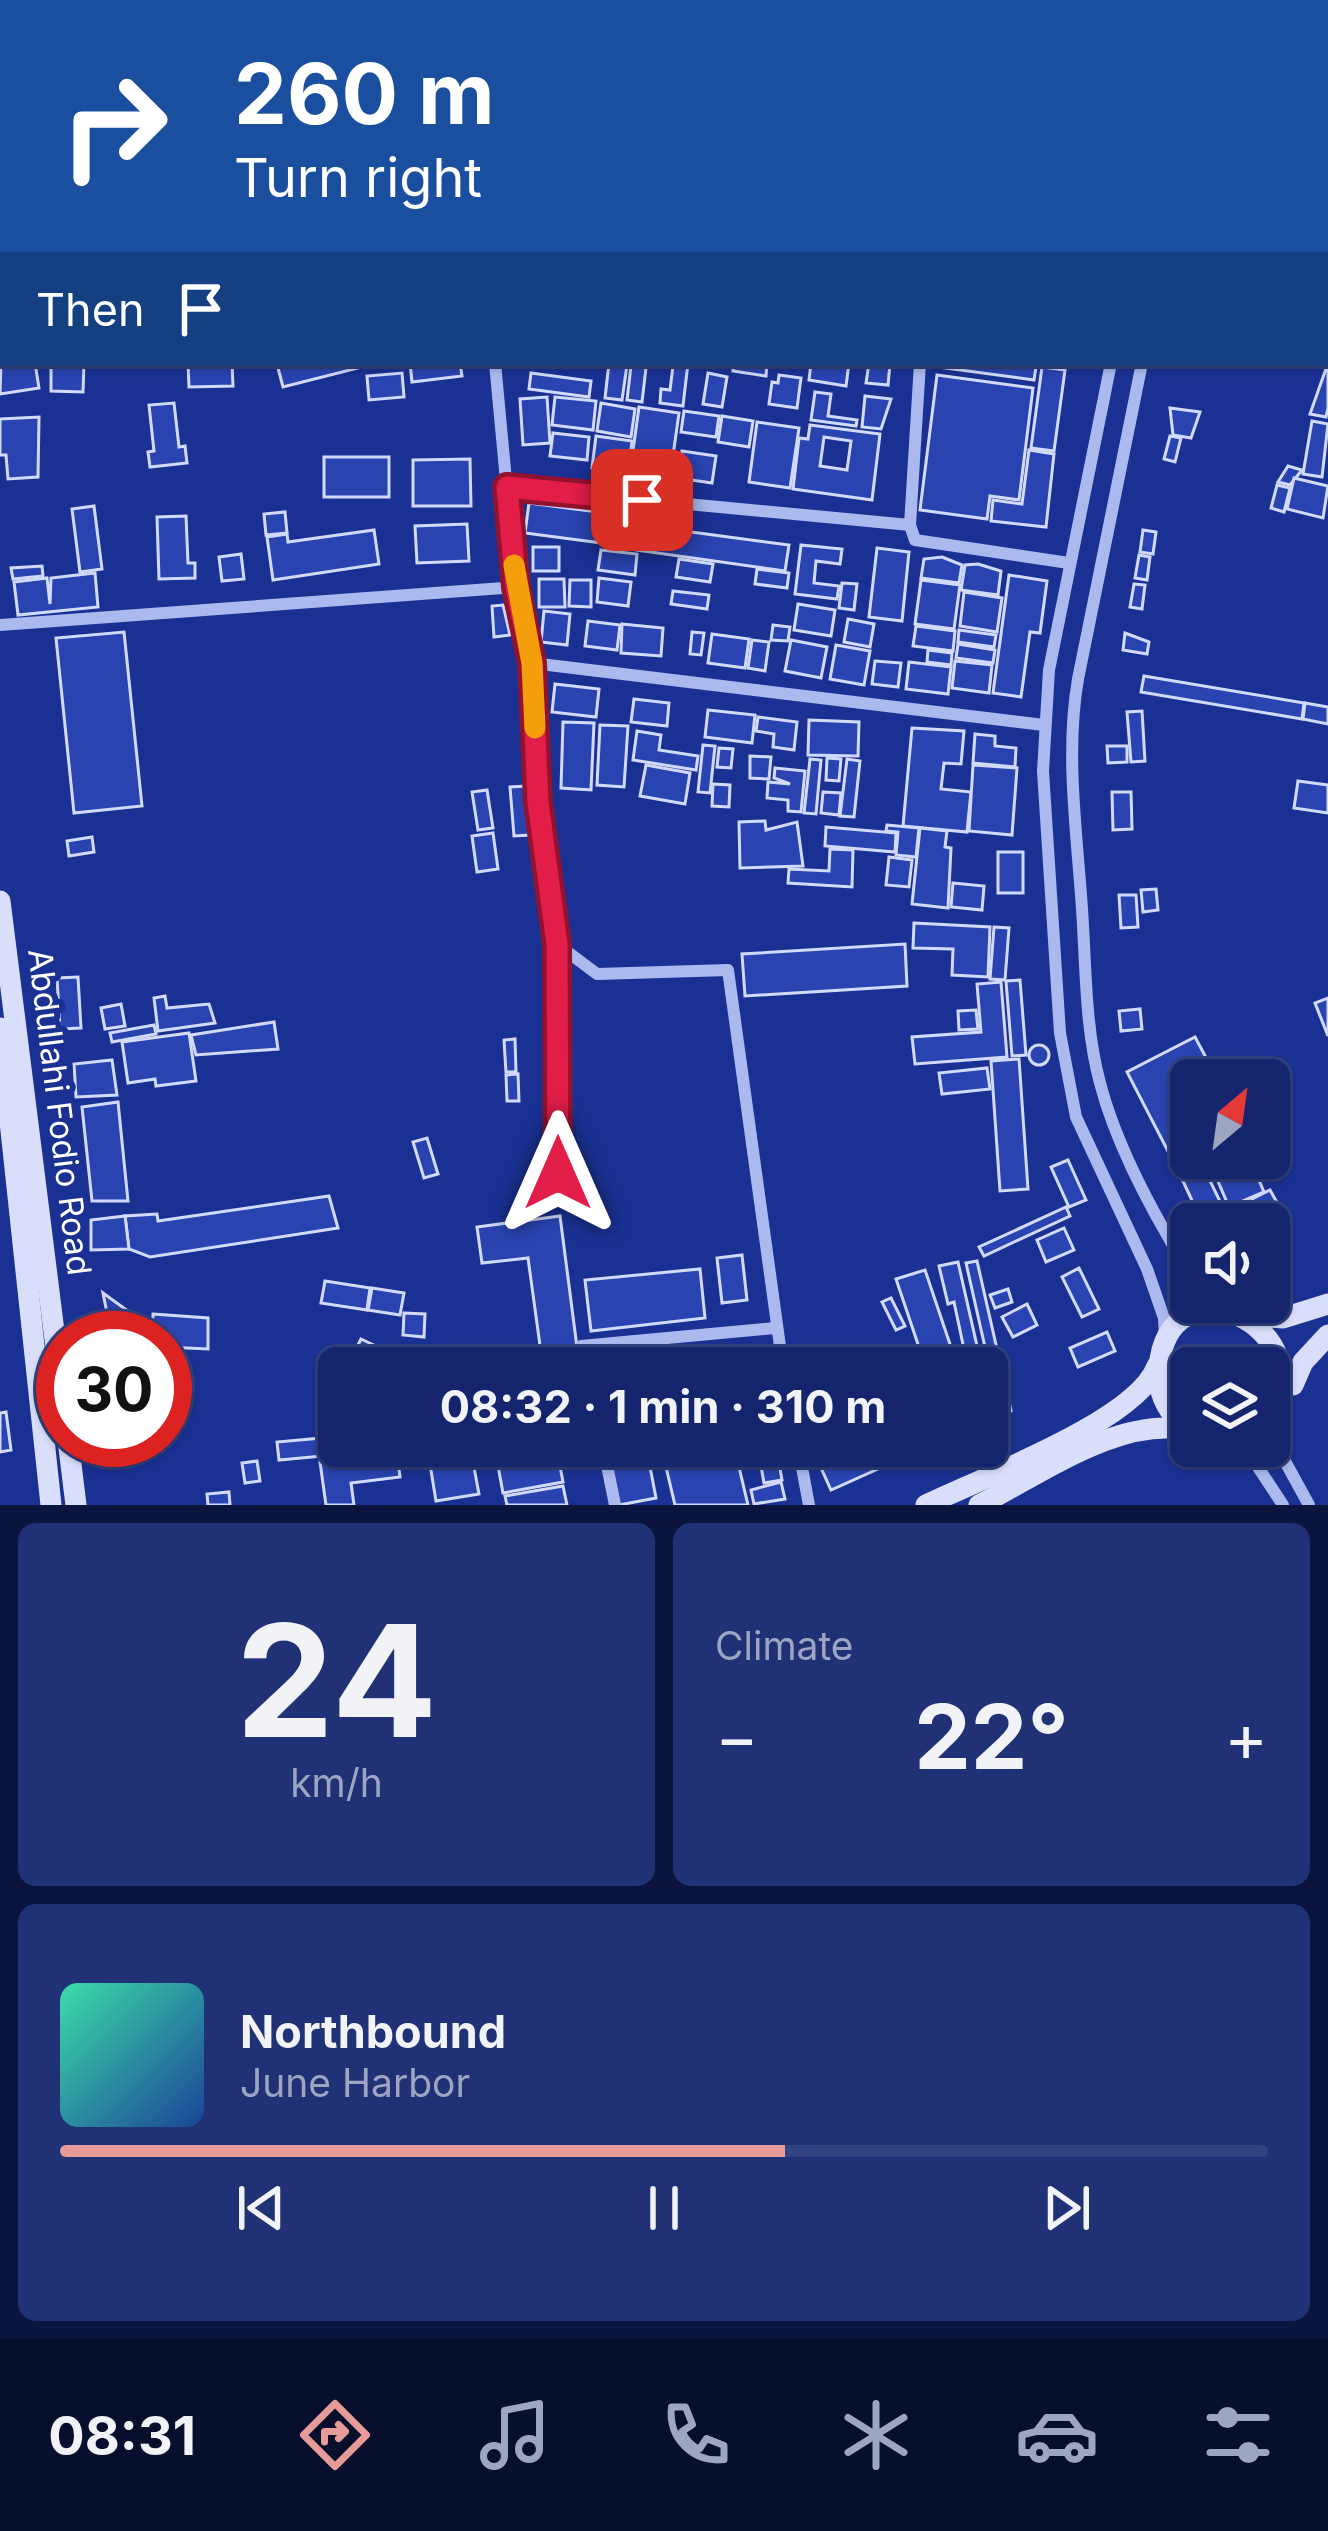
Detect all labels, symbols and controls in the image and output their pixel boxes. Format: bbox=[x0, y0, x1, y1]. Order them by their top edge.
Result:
text: 260 m bbox=[234, 43, 495, 144]
icon: right bbox=[36, 48, 192, 204]
text: Turn right bbox=[234, 145, 482, 210]
icon: arrive bbox=[168, 276, 234, 342]
text: Then bbox=[36, 282, 144, 337]
pin bbox=[591, 449, 693, 551]
icon: arrive bbox=[609, 467, 675, 533]
street label: Abdullahi Fodio Road bbox=[20, 946, 100, 1278]
north arrow bbox=[1170, 1059, 1290, 1179]
map controls bbox=[1170, 1059, 1290, 1467]
position arrow bbox=[495, 1110, 621, 1236]
button: sound bbox=[1170, 1203, 1290, 1323]
speed limit sign: 30 bbox=[36, 1311, 192, 1467]
button: layers bbox=[1170, 1347, 1290, 1467]
text: 08:32 · 1 min · 310 m bbox=[440, 1379, 886, 1434]
text: 24 bbox=[236, 1586, 437, 1775]
text: Climate bbox=[715, 1622, 854, 1669]
text: 22° bbox=[914, 1682, 1069, 1791]
text: − bbox=[715, 1697, 759, 1777]
text: + bbox=[1224, 1697, 1268, 1777]
text: km/h bbox=[290, 1759, 383, 1806]
text: Northbound bbox=[240, 2004, 506, 2059]
text: June Harbor bbox=[240, 2059, 470, 2106]
icon: previous bbox=[228, 2175, 294, 2241]
icon: pause bbox=[631, 2175, 697, 2241]
icon: next bbox=[1034, 2175, 1100, 2241]
icon: directions bbox=[293, 2393, 377, 2477]
icon: music bbox=[473, 2393, 557, 2477]
icon: phone bbox=[654, 2393, 738, 2477]
icon: climate bbox=[834, 2393, 918, 2477]
icon: car bbox=[1015, 2393, 1099, 2477]
icon: filters bbox=[1196, 2393, 1280, 2477]
text: 08:31 bbox=[48, 2403, 196, 2468]

